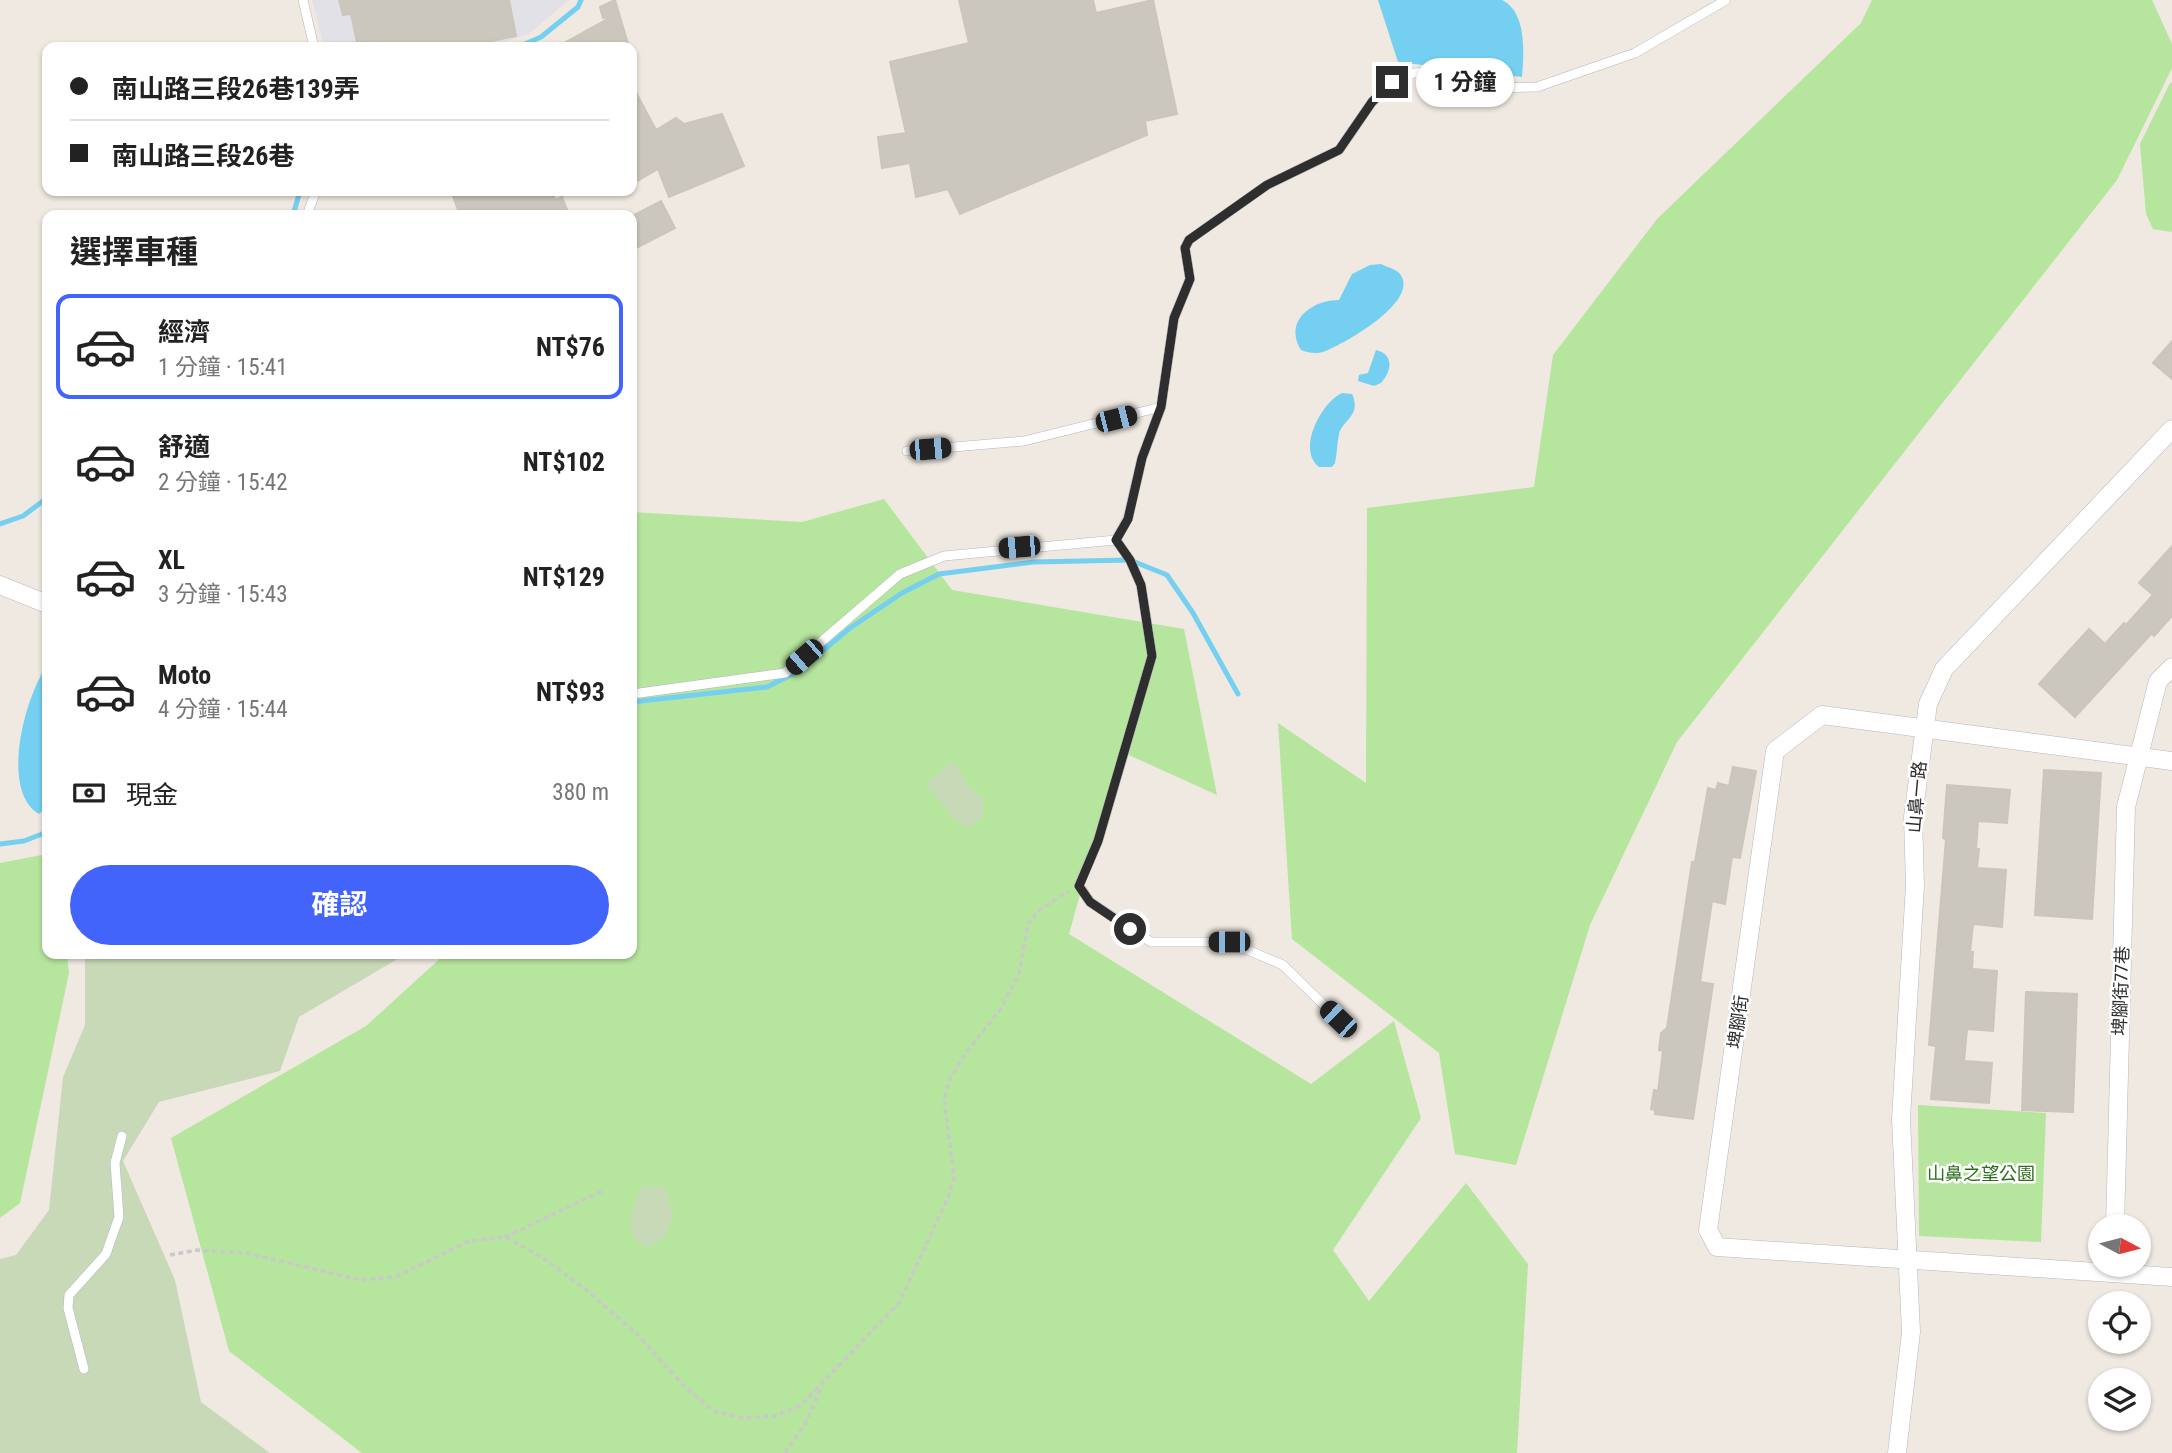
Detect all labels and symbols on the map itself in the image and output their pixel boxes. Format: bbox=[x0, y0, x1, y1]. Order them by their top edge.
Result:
callout: 1 分鐘 bbox=[1416, 57, 1514, 106]
route end bbox=[1376, 66, 1408, 98]
car bbox=[1094, 404, 1139, 434]
car bbox=[909, 437, 952, 461]
car bbox=[998, 535, 1041, 559]
car bbox=[782, 635, 827, 679]
street label: 山鼻一路 bbox=[1903, 760, 1930, 834]
route start bbox=[1114, 913, 1146, 945]
car bbox=[1209, 932, 1251, 953]
street label: 埤腳街77巷 bbox=[2108, 946, 2133, 1036]
street label: 埤腳街 bbox=[1723, 994, 1752, 1050]
car bbox=[1316, 997, 1361, 1041]
park label: 山鼻之望公園 bbox=[1927, 1163, 2035, 1184]
north arrow bbox=[2088, 1214, 2151, 1278]

